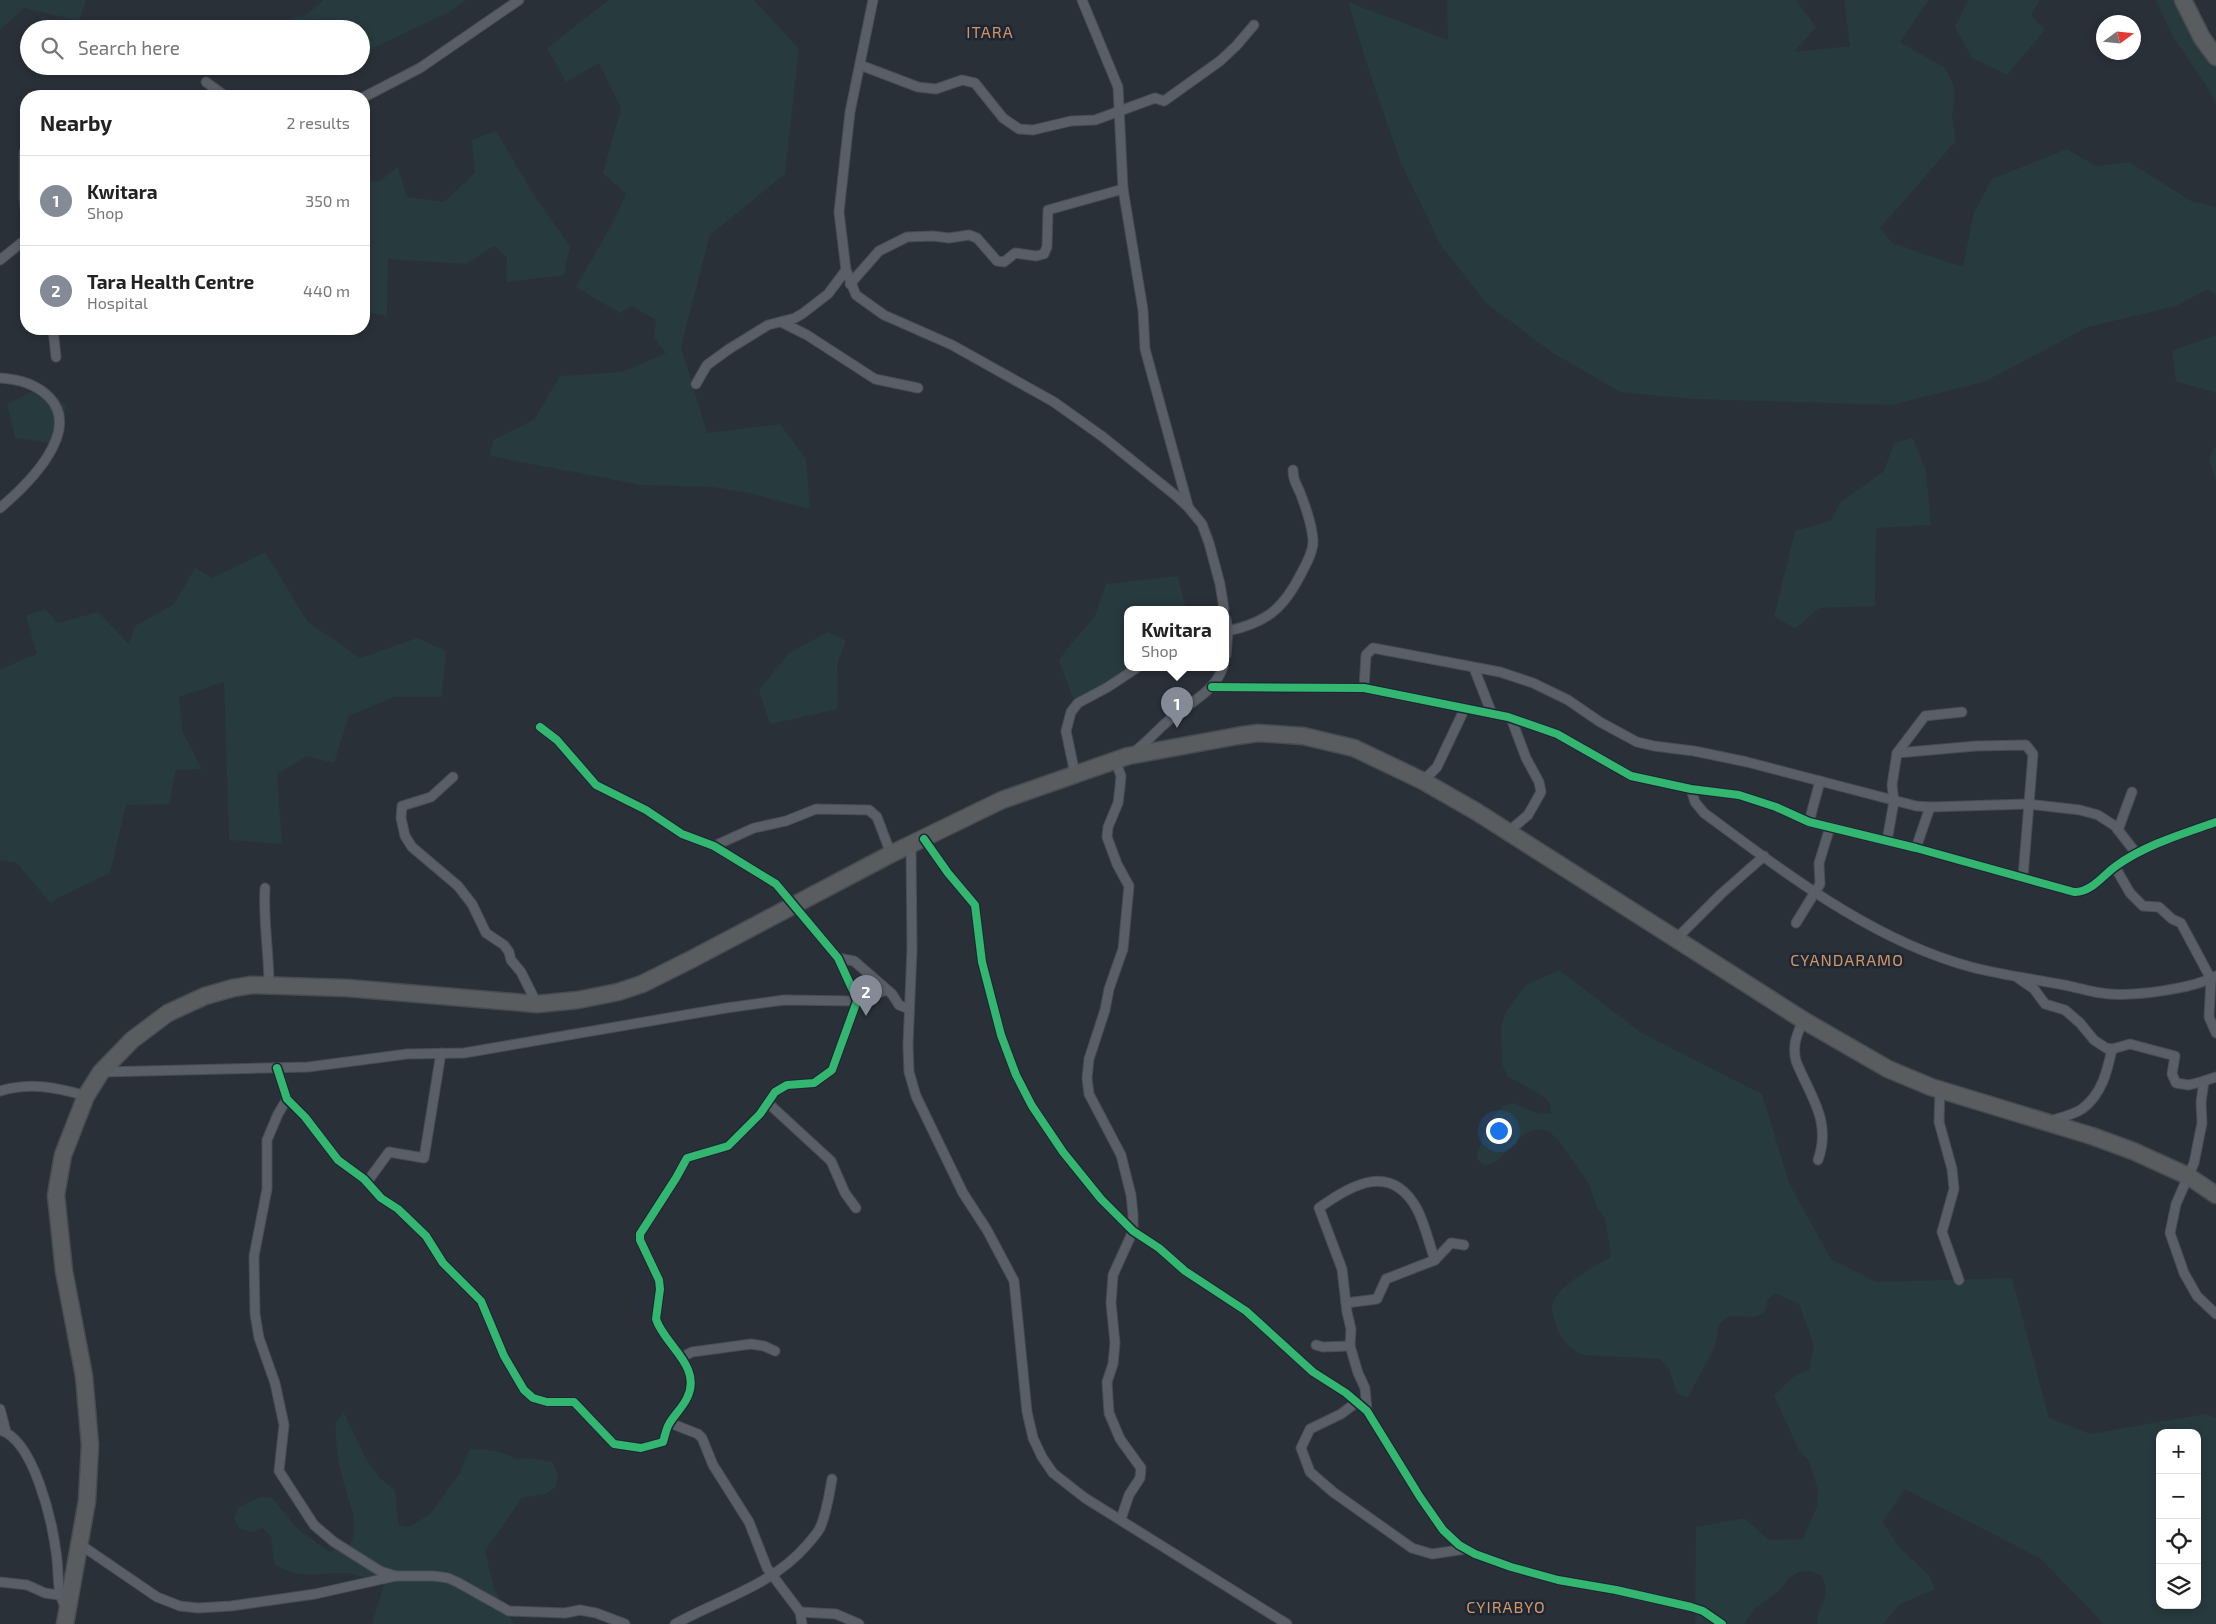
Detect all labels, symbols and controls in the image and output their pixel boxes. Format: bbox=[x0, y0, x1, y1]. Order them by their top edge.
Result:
north arrow bbox=[2096, 15, 2141, 60]
search box bbox=[20, 20, 370, 75]
district label: ITARA bbox=[966, 22, 1014, 41]
icon: search bbox=[38, 34, 66, 62]
text: Search here bbox=[78, 36, 180, 59]
text: Nearby bbox=[40, 110, 112, 135]
text: 2 results bbox=[287, 113, 350, 132]
text: Kwitara bbox=[87, 180, 158, 203]
text: 1 bbox=[53, 191, 59, 210]
text: 350 m bbox=[305, 191, 350, 210]
text: Shop bbox=[87, 203, 124, 222]
text: Tara Health Centre bbox=[87, 270, 254, 293]
text: 2 bbox=[51, 281, 61, 300]
text: 440 m bbox=[303, 281, 350, 300]
text: Hospital bbox=[87, 293, 148, 312]
popup bbox=[1124, 606, 1229, 671]
text: Kwitara bbox=[1141, 618, 1212, 641]
text: Shop bbox=[1141, 641, 1178, 660]
pin: 1 bbox=[1161, 687, 1193, 728]
district label: CYANDARAMO bbox=[1790, 950, 1904, 969]
pin: 2 bbox=[850, 975, 882, 1016]
your location bbox=[1486, 1118, 1512, 1144]
map controls bbox=[2156, 1429, 2201, 1609]
button: + bbox=[2156, 1429, 2201, 1474]
button: − bbox=[2156, 1474, 2201, 1519]
button: locate bbox=[2156, 1519, 2201, 1564]
button: layers bbox=[2156, 1564, 2201, 1609]
district label: CYIRABYO bbox=[1466, 1597, 1546, 1616]

